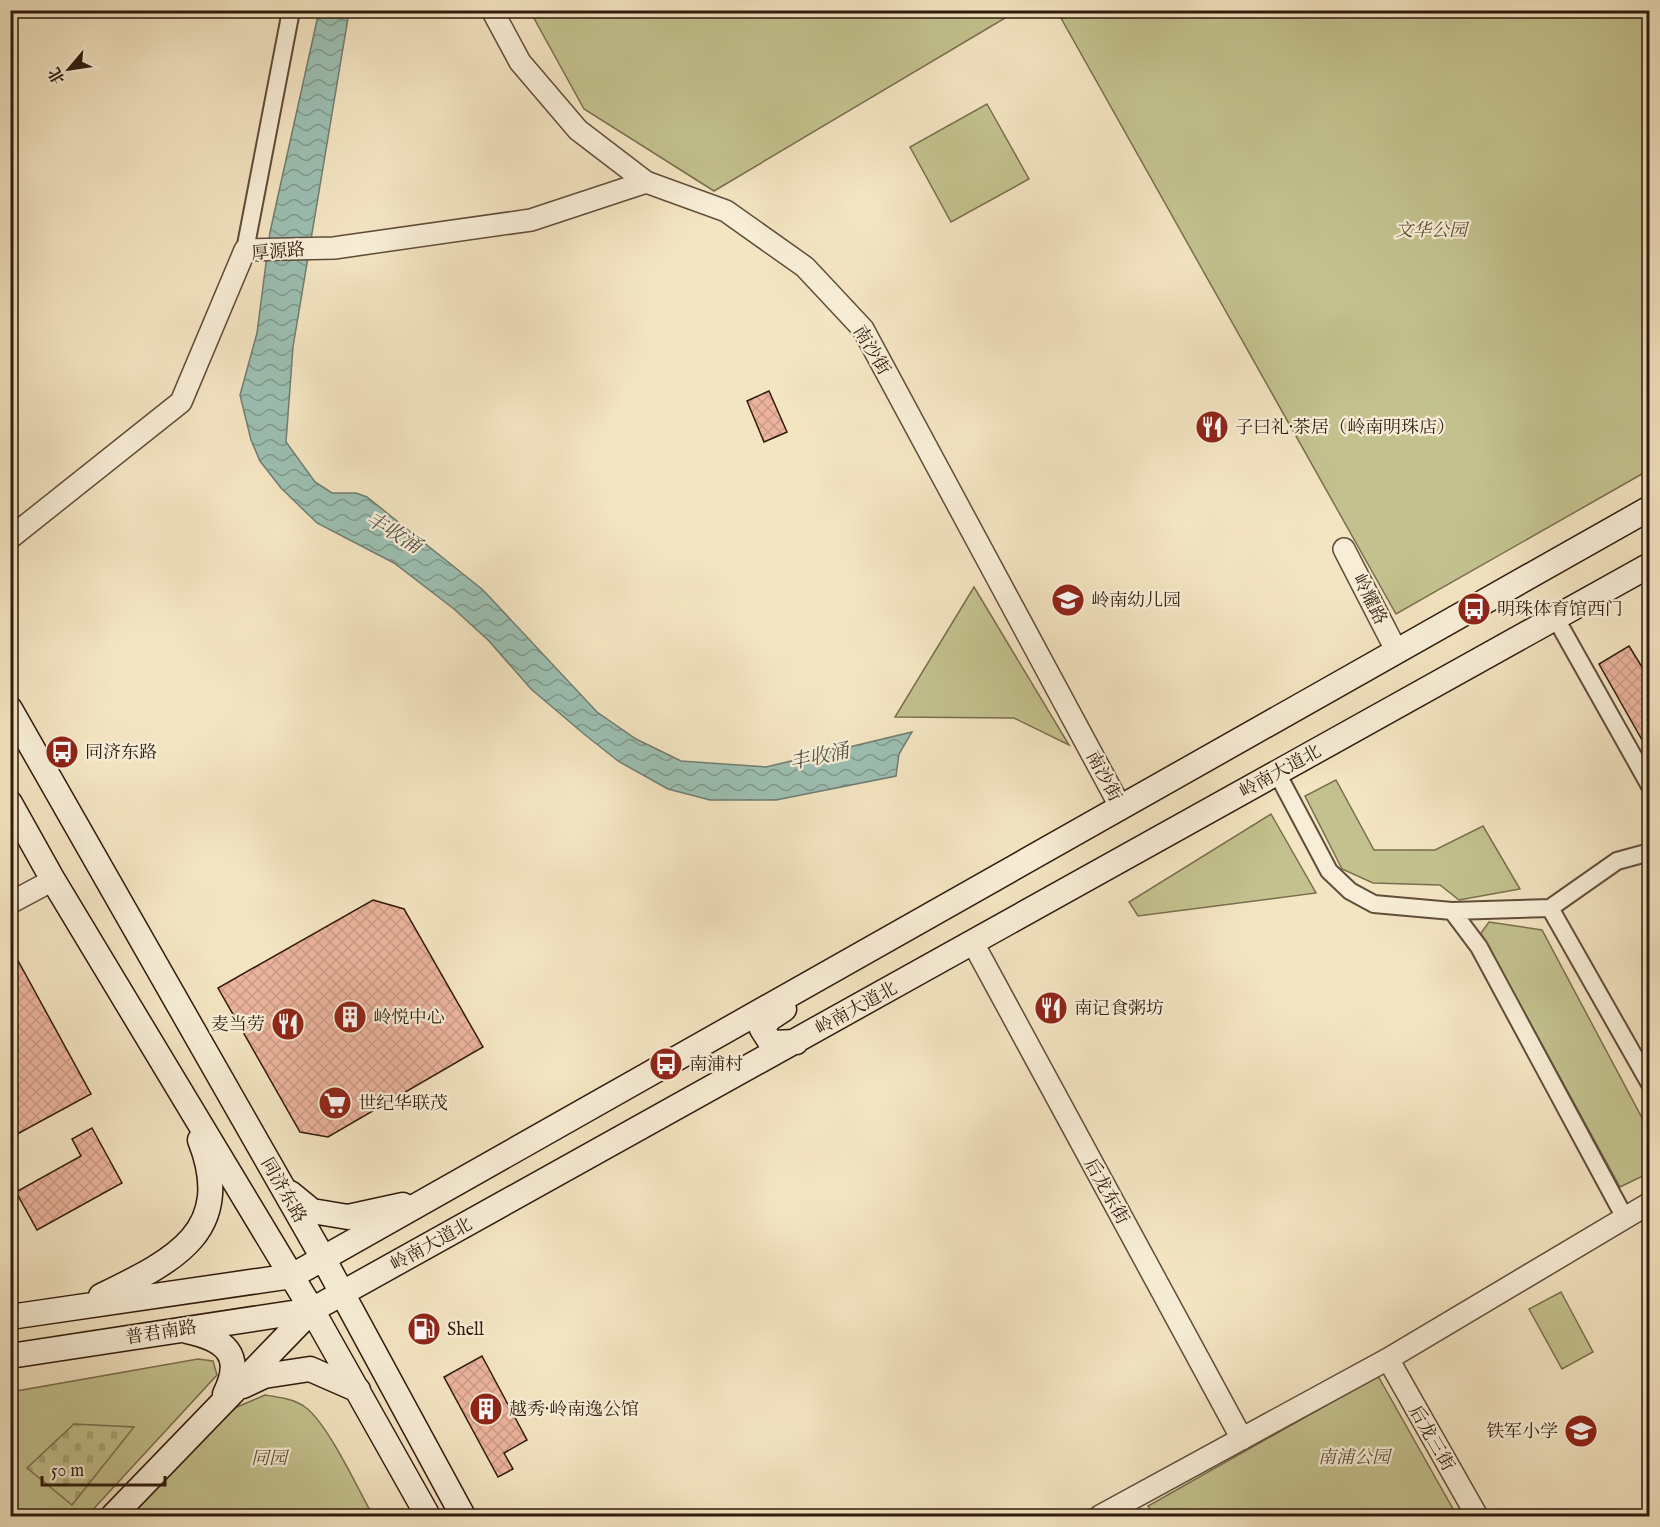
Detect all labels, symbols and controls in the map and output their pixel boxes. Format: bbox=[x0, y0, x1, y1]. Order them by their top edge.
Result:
north arrow bbox=[39, 39, 99, 99]
text: 北 bbox=[45, 63, 70, 87]
park label: 文华公园 bbox=[1395, 220, 1470, 243]
street label: 厚源路 bbox=[250, 239, 306, 266]
street label: 南沙街 bbox=[847, 322, 894, 380]
restaurant icon: 子曰礼·茶居（岭南明珠店） bbox=[1194, 409, 1230, 445]
place label: 子曰礼·茶居（岭南明珠店） bbox=[1235, 417, 1455, 440]
water label: 丰收涌 bbox=[361, 507, 427, 560]
street label: 岭耀路 bbox=[1346, 570, 1391, 629]
school or university icon: 岭南幼儿园 bbox=[1050, 582, 1086, 618]
place label: 岭南幼儿园 bbox=[1091, 590, 1181, 613]
bus stop icon: 明珠体育馆西门 bbox=[1456, 591, 1492, 627]
place label: 明珠体育馆西门 bbox=[1497, 599, 1623, 622]
bus stop icon: 同济东路 bbox=[44, 734, 80, 770]
water label: 丰收涌 bbox=[787, 739, 853, 776]
street label: 岭南大道北 bbox=[1236, 740, 1326, 804]
place label: 同济东路 bbox=[85, 742, 157, 765]
street label: 南沙街 bbox=[1080, 747, 1126, 806]
street label: 岭南大道北 bbox=[812, 977, 902, 1041]
restaurant icon: 南记食粥坊 bbox=[1033, 990, 1069, 1026]
place label: 南记食粥坊 bbox=[1074, 998, 1164, 1021]
building icon: 岭悦中心 bbox=[332, 999, 368, 1035]
restaurant icon: 麦当劳 bbox=[270, 1006, 306, 1042]
place label: 岭悦中心 bbox=[373, 1007, 445, 1030]
place label: 麦当劳 bbox=[211, 1014, 265, 1037]
bus stop icon: 南浦村 bbox=[648, 1046, 684, 1082]
place label: 南浦村 bbox=[689, 1054, 743, 1077]
supermarket icon: 世纪华联茂 bbox=[317, 1085, 353, 1121]
place label: 世纪华联茂 bbox=[358, 1093, 448, 1116]
street label: 同济东路 bbox=[255, 1154, 311, 1228]
street label: 后龙东街 bbox=[1078, 1155, 1133, 1229]
street label: 岭南大道北 bbox=[387, 1213, 477, 1277]
fuel station icon: Shell bbox=[406, 1311, 442, 1347]
street label: 普君南路 bbox=[124, 1316, 199, 1350]
place label: Shell bbox=[447, 1319, 484, 1342]
building icon: 越秀·岭南逸公馆 bbox=[468, 1391, 504, 1427]
place label: 越秀·岭南逸公馆 bbox=[509, 1399, 639, 1422]
street label: 后龙三街 bbox=[1403, 1402, 1459, 1476]
school or university icon: 铁军小学 bbox=[1563, 1413, 1599, 1449]
place label: 铁军小学 bbox=[1486, 1421, 1558, 1444]
park label: 南浦公园 bbox=[1318, 1447, 1393, 1470]
park label: 同园 bbox=[251, 1448, 290, 1471]
scale bar bbox=[42, 1449, 165, 1487]
text: 50 m bbox=[51, 1460, 84, 1483]

